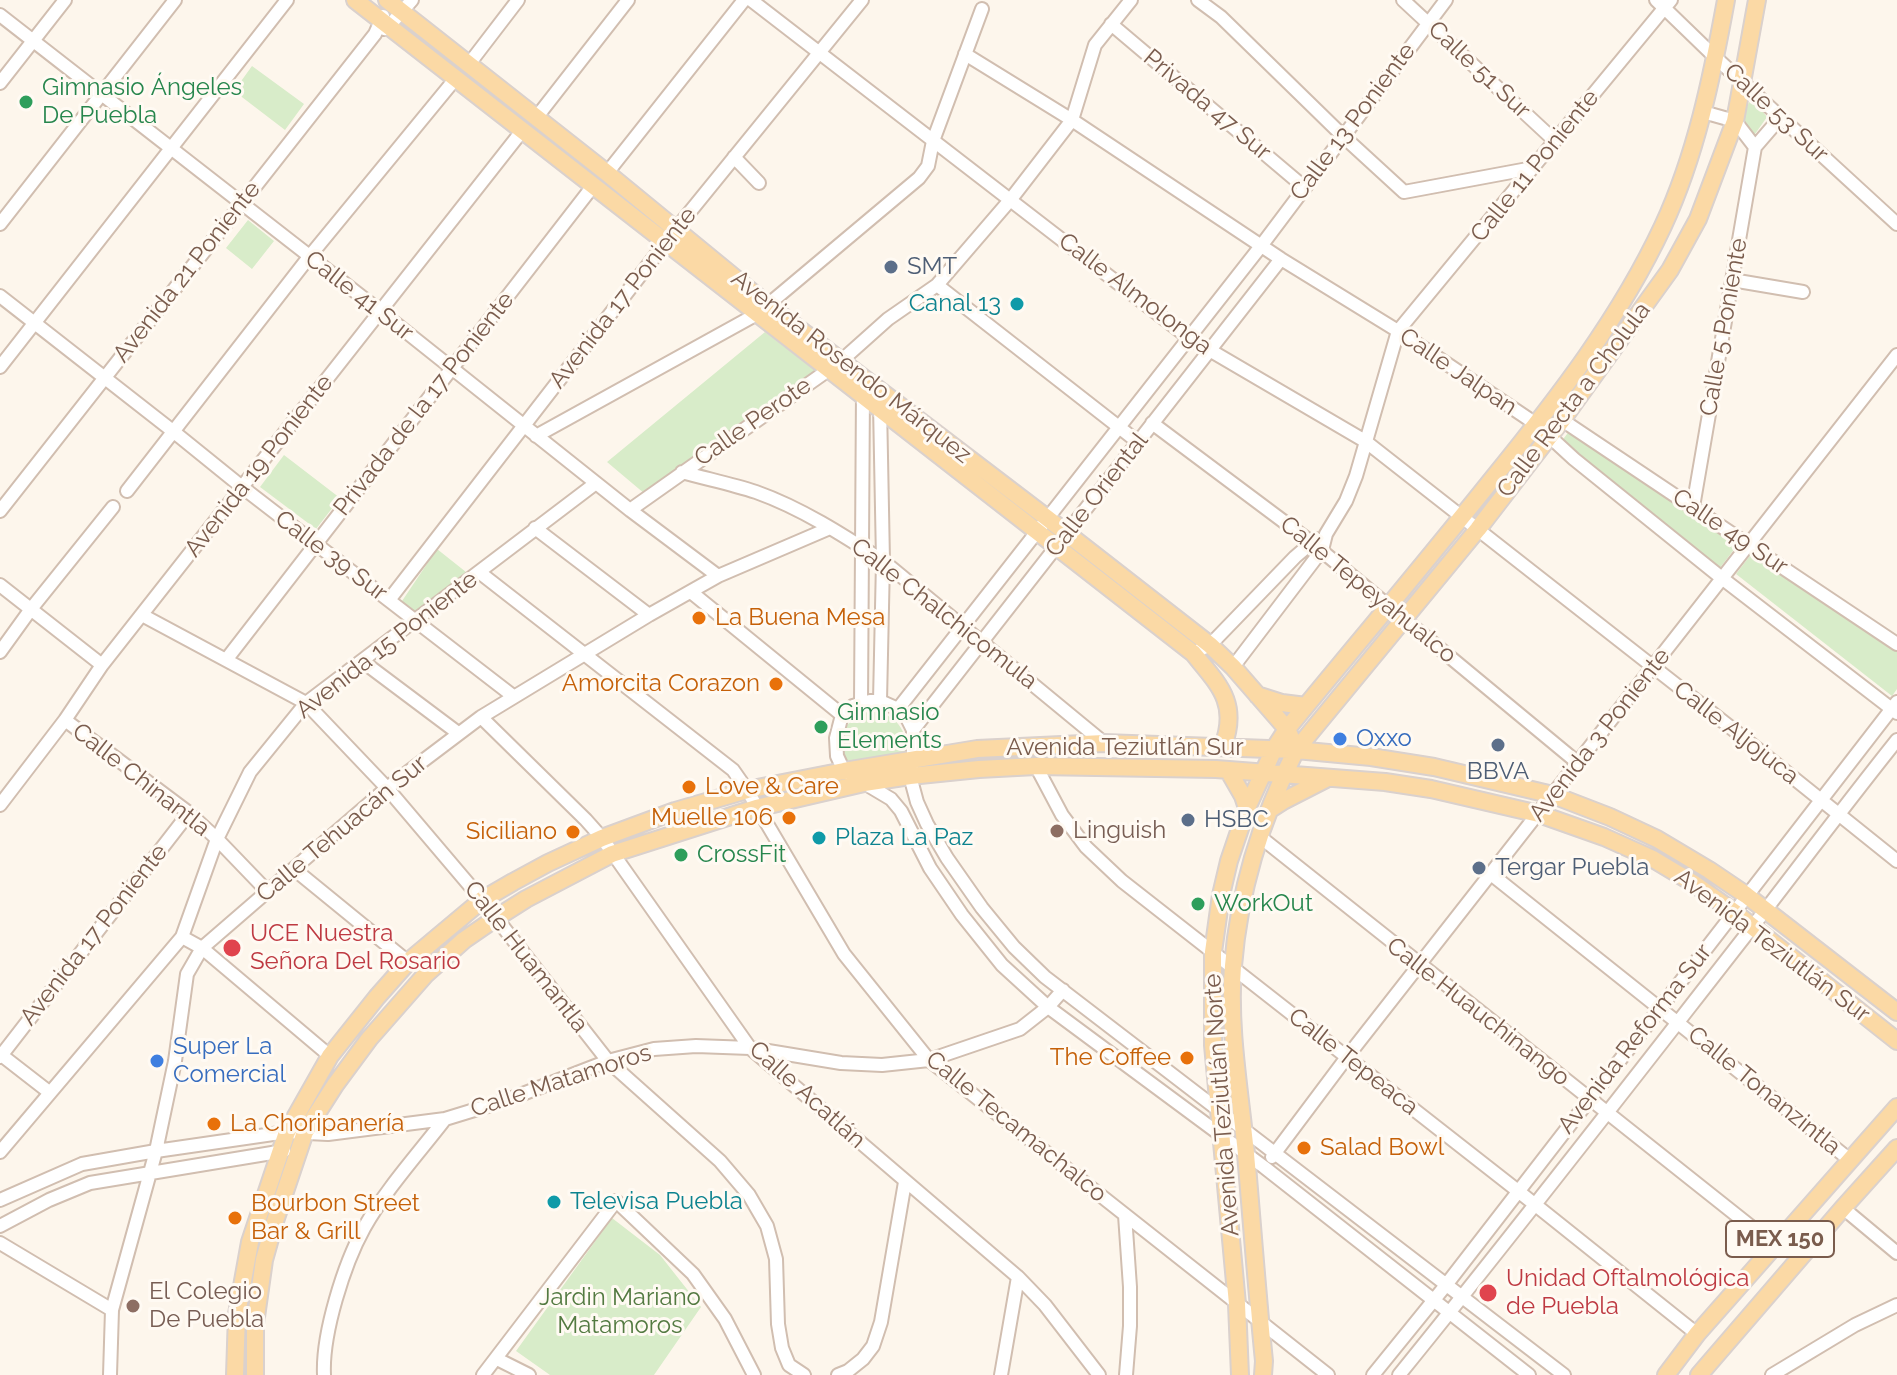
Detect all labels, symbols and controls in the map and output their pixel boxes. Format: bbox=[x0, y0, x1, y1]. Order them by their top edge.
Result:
street label: Calle 51 Sur bbox=[1422, 15, 1536, 125]
street label: Calle 13 Poniente bbox=[1284, 37, 1422, 207]
street label: Privada 47 Sur bbox=[1137, 43, 1277, 167]
street label: Calle 53 Sur bbox=[1718, 57, 1834, 169]
place label: Gimnasio Ángeles De Puebla bbox=[42, 74, 242, 130]
street label: Calle 11 Poniente bbox=[1465, 84, 1605, 248]
marker: Gimnasio Ángeles De Puebla bbox=[17, 93, 35, 111]
street label: Avenida 21 Poniente bbox=[107, 176, 267, 368]
street label: Avenida 17 Poniente bbox=[543, 202, 703, 394]
street label: Calle Almolonga bbox=[1053, 227, 1217, 361]
street label: Calle 5 Poniente bbox=[1694, 236, 1754, 418]
street label: Calle 41 Sur bbox=[299, 245, 419, 347]
place label: SMT bbox=[907, 253, 957, 281]
marker: SMT bbox=[882, 258, 900, 276]
street label: Avenida Rosendo Márquez bbox=[725, 264, 977, 470]
street label: Privada de la 17 Poniente bbox=[328, 286, 520, 522]
place label: Canal 13 bbox=[909, 290, 1001, 318]
marker: Canal 13 bbox=[1008, 295, 1026, 313]
street label: Calle Recta a Cholula bbox=[1491, 297, 1657, 503]
street label: Calle Jalpan bbox=[1394, 322, 1522, 422]
street label: Avenida 19 Poniente bbox=[179, 369, 339, 563]
street label: Calle Perote bbox=[689, 371, 817, 473]
street label: Calle Oriental bbox=[1039, 427, 1155, 563]
street label: Calle 49 Sur bbox=[1667, 483, 1793, 581]
street label: Calle 39 Sur bbox=[269, 504, 393, 608]
street label: Calle Tepeyahualco bbox=[1274, 510, 1462, 670]
street label: Calle Chalchicomula bbox=[845, 532, 1043, 696]
street label: Avenida 15 Poniente bbox=[290, 565, 484, 725]
place label: La Buena Mesa bbox=[715, 604, 885, 632]
marker: La Buena Mesa bbox=[690, 609, 708, 627]
street label: Avenida 3 Poniente bbox=[1523, 643, 1677, 827]
place label: Amorcita Corazon bbox=[562, 670, 760, 698]
marker: Amorcita Corazon bbox=[767, 675, 785, 693]
street label: Calle Aljojuca bbox=[1668, 675, 1804, 791]
place label: Gimnasio Elements bbox=[837, 699, 942, 755]
street label: Calle Chinantla bbox=[66, 717, 216, 843]
marker: Gimnasio Elements bbox=[812, 718, 830, 736]
place label: Oxxo bbox=[1356, 725, 1412, 753]
marker: Oxxo bbox=[1331, 730, 1349, 748]
street label: Avenida Teziutlán Sur bbox=[1006, 734, 1244, 762]
marker: BBVA bbox=[1489, 736, 1507, 754]
street label: Calle Tehuacán Sur bbox=[251, 749, 433, 909]
place label: BBVA bbox=[1467, 758, 1529, 786]
place label: Love & Care bbox=[705, 773, 839, 801]
marker: Love & Care bbox=[680, 778, 698, 796]
place label: Muelle 106 bbox=[651, 804, 773, 832]
place label: HSBC bbox=[1204, 806, 1269, 834]
marker: Muelle 106 bbox=[780, 809, 798, 827]
marker: HSBC bbox=[1179, 811, 1197, 829]
place label: Linguish bbox=[1073, 817, 1166, 845]
place label: Siciliano bbox=[466, 818, 557, 846]
marker: Linguish bbox=[1048, 822, 1066, 840]
marker: Siciliano bbox=[564, 823, 582, 841]
place label: Plaza La Paz bbox=[835, 824, 973, 852]
marker: Plaza La Paz bbox=[810, 829, 828, 847]
street label: Avenida 17 Poniente bbox=[14, 839, 174, 1031]
place label: CrossFit bbox=[697, 841, 786, 869]
marker: CrossFit bbox=[672, 846, 690, 864]
place label: Tergar Puebla bbox=[1495, 854, 1649, 882]
marker: Tergar Puebla bbox=[1470, 859, 1488, 877]
street label: Avenida Teziutlán Sur bbox=[1669, 863, 1875, 1029]
street label: Calle Huamantla bbox=[458, 875, 594, 1039]
place label: WorkOut bbox=[1214, 890, 1313, 918]
marker: WorkOut bbox=[1189, 895, 1207, 913]
place label: UCE Nuestra Señora Del Rosario bbox=[250, 920, 461, 976]
street label: Calle Huauchinango bbox=[1381, 931, 1575, 1093]
marker: UCE Nuestra Señora Del Rosario bbox=[221, 937, 243, 959]
street label: Avenida Reforma Sur bbox=[1552, 938, 1718, 1140]
street label: Avenida Teziutlán Norte bbox=[1198, 973, 1246, 1237]
street label: Calle Tepeaca bbox=[1282, 1002, 1424, 1122]
street label: Calle Tonanzintla bbox=[1682, 1020, 1846, 1162]
place label: Super La Comercial bbox=[173, 1033, 286, 1089]
street label: Calle Acatlán bbox=[743, 1035, 871, 1155]
street label: Calle Matamoros bbox=[467, 1038, 655, 1124]
place label: The Coffee bbox=[1050, 1044, 1171, 1072]
street label: Calle Tecamachalco bbox=[920, 1045, 1112, 1209]
marker: The Coffee bbox=[1178, 1049, 1196, 1067]
marker: Super La Comercial bbox=[148, 1052, 166, 1070]
place label: La Choripanería bbox=[230, 1110, 404, 1138]
marker: La Choripanería bbox=[205, 1115, 223, 1133]
place label: Salad Bowl bbox=[1320, 1134, 1444, 1162]
marker: Salad Bowl bbox=[1295, 1139, 1313, 1157]
place label: Televisa Puebla bbox=[570, 1188, 743, 1216]
place label: Bourbon Street Bar & Grill bbox=[251, 1190, 420, 1246]
marker: Televisa Puebla bbox=[545, 1193, 563, 1211]
marker: Bourbon Street Bar & Grill bbox=[226, 1209, 244, 1227]
road number: MEX 150 bbox=[1726, 1221, 1834, 1257]
place label: Unidad Oftalmológica de Puebla bbox=[1506, 1265, 1749, 1321]
place label: El Colegio De Puebla bbox=[149, 1278, 264, 1334]
marker: Unidad Oftalmológica de Puebla bbox=[1477, 1282, 1499, 1304]
park label: Jardin Mariano Matamoros bbox=[539, 1284, 701, 1340]
marker: El Colegio De Puebla bbox=[124, 1297, 142, 1315]

